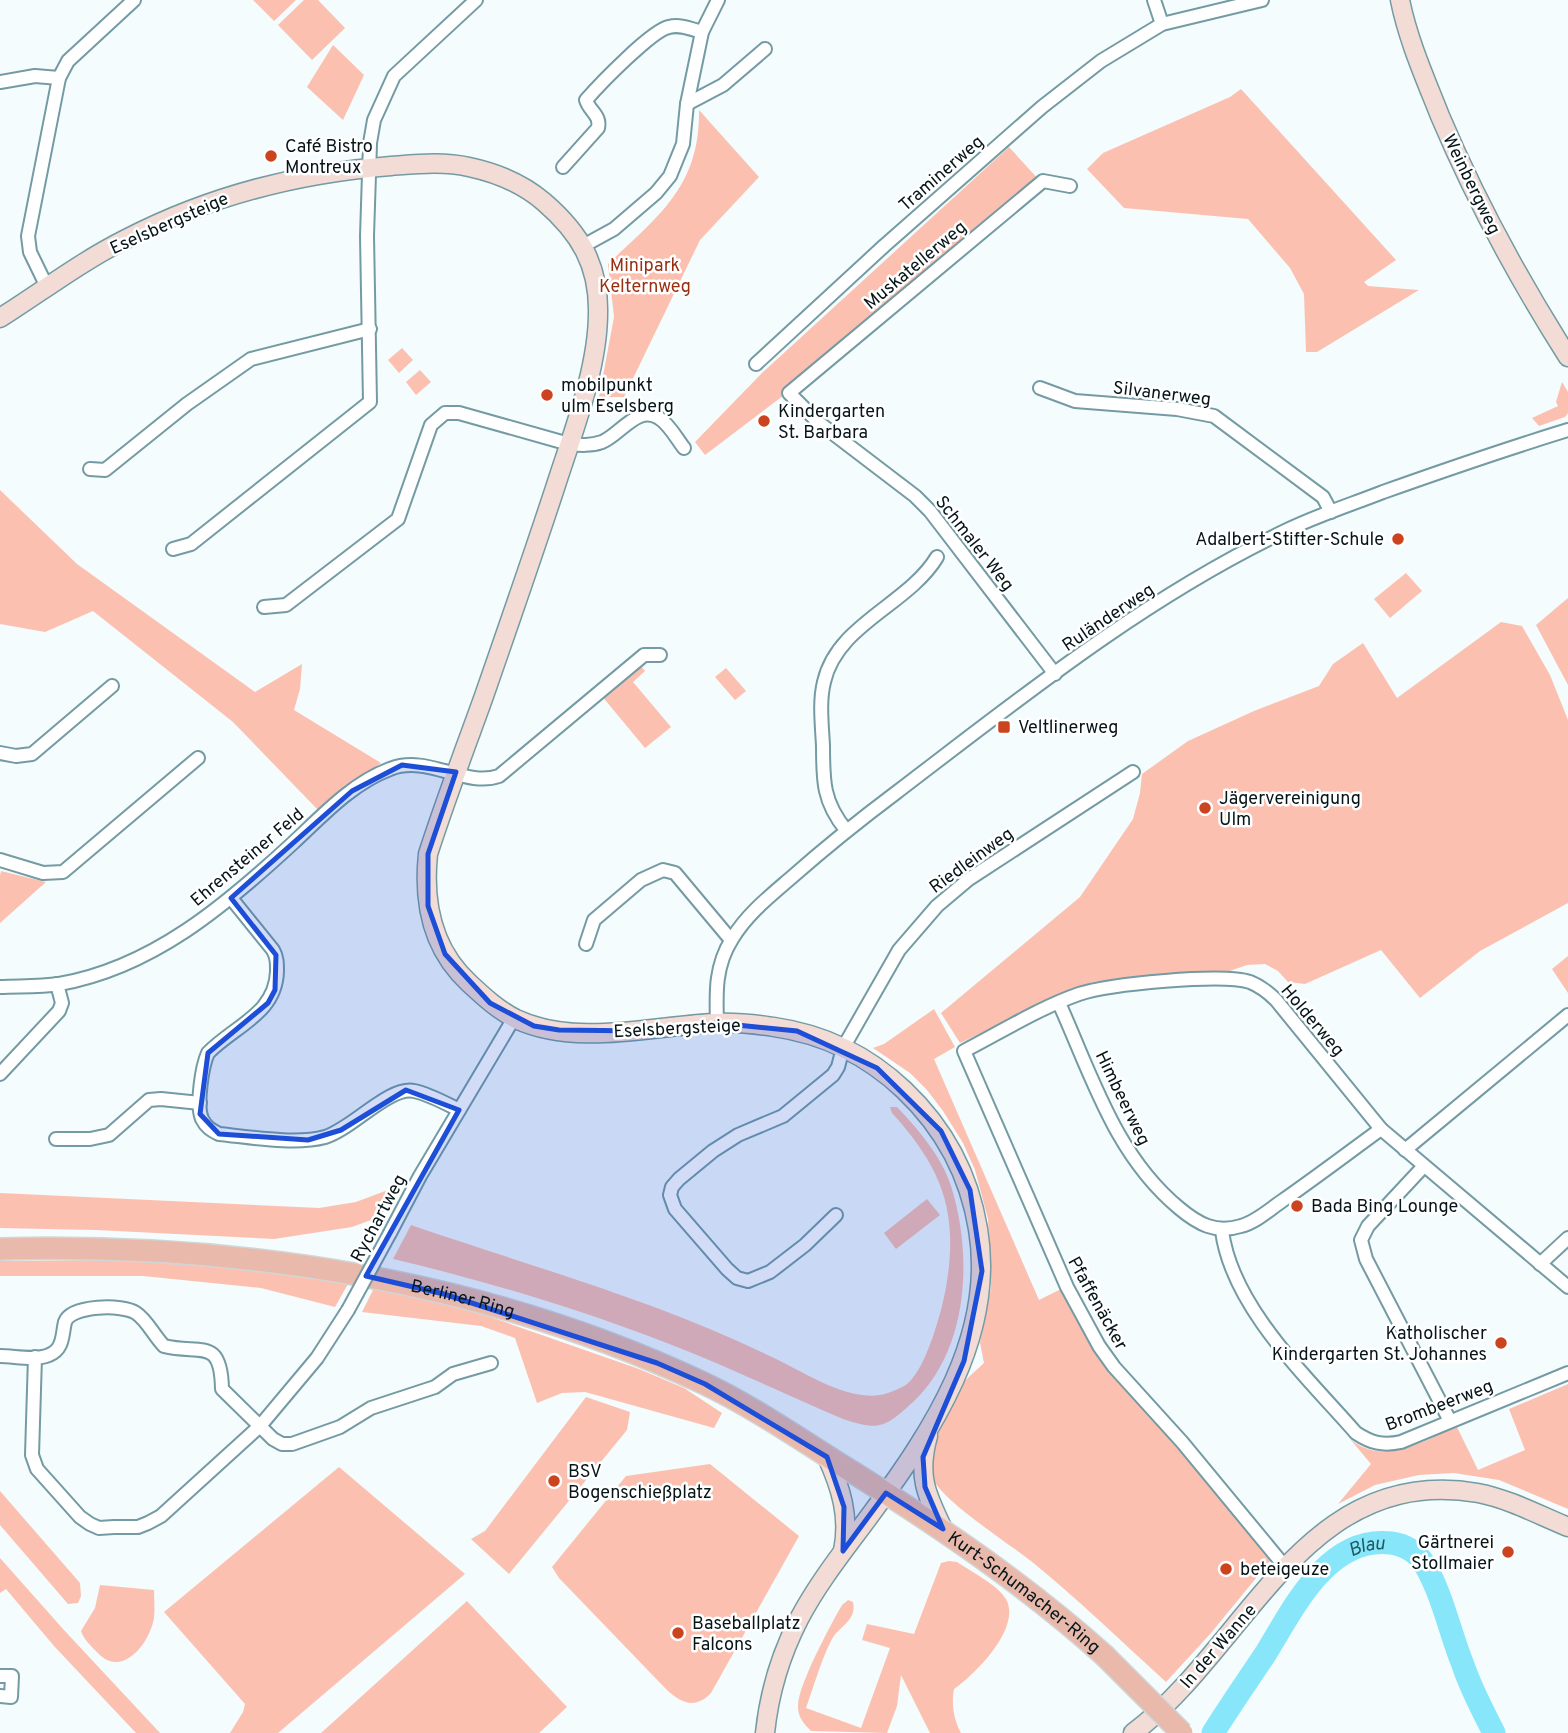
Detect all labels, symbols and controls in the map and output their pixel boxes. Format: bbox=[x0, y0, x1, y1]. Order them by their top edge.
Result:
street label: Traminerweg bbox=[895, 131, 989, 217]
street label: Weinbergweg bbox=[1436, 131, 1505, 239]
place label: Café Bistro Montreux bbox=[285, 136, 373, 180]
marker: Café Bistro Montreux bbox=[263, 148, 279, 164]
street label: Eselsbergsteige bbox=[107, 188, 232, 261]
street label: Muskatellerweg bbox=[860, 217, 972, 316]
park label: Minipark Kelternweg bbox=[599, 255, 691, 299]
place label: mobilpunkt ulm Eselsberg bbox=[561, 375, 674, 419]
street label: Silvanerweg bbox=[1111, 377, 1212, 412]
marker: mobilpunkt ulm Eselsberg bbox=[539, 387, 555, 403]
place label: Kindergarten St. Barbara bbox=[778, 401, 885, 445]
marker: Kindergarten St. Barbara bbox=[756, 413, 772, 429]
street label: Schmaler Weg bbox=[929, 492, 1018, 596]
place label: Adalbert-Stifter-Schule bbox=[1195, 529, 1384, 552]
marker: Adalbert-Stifter-Schule bbox=[1390, 531, 1406, 547]
street label: Ruländerweg bbox=[1058, 579, 1159, 657]
place label: Veltlinerweg bbox=[1018, 717, 1118, 740]
marker: Veltlinerweg bbox=[996, 719, 1012, 735]
place label: Jägervereinigung Ulm bbox=[1219, 788, 1361, 832]
marker: Jägervereinigung Ulm bbox=[1197, 800, 1213, 816]
street label: Ehrensteiner Feld bbox=[186, 804, 310, 912]
street label: Riedleinweg bbox=[925, 823, 1018, 899]
street label: Holderweg bbox=[1275, 980, 1349, 1062]
street label: Eselsbergsteige bbox=[613, 1015, 741, 1044]
street label: Himbeerweg bbox=[1089, 1048, 1154, 1150]
street label: Rychartweg bbox=[346, 1171, 412, 1267]
place label: Bada Bing Lounge bbox=[1311, 1196, 1458, 1219]
marker: Bada Bing Lounge bbox=[1289, 1198, 1305, 1214]
street label: Pfaffenäcker bbox=[1062, 1253, 1132, 1354]
street label: Berliner Ring bbox=[408, 1276, 517, 1324]
place label: Katholischer Kindergarten St. Johannes bbox=[1272, 1323, 1487, 1367]
marker: Katholischer Kindergarten St. Johannes bbox=[1493, 1335, 1509, 1351]
street label: Brombeerweg bbox=[1382, 1375, 1497, 1438]
place label: BSV Bogenschießplatz bbox=[568, 1461, 712, 1505]
marker: BSV Bogenschießplatz bbox=[546, 1473, 562, 1489]
street label: Kurt-Schumacher-Ring bbox=[942, 1527, 1105, 1659]
water label: Blau bbox=[1345, 1532, 1386, 1563]
place label: Gärtnerei Stollmaier bbox=[1411, 1532, 1494, 1576]
marker: Gärtnerei Stollmaier bbox=[1500, 1544, 1516, 1560]
place label: beteigeuze bbox=[1240, 1559, 1329, 1582]
marker: beteigeuze bbox=[1218, 1561, 1234, 1577]
street label: In der Wanne bbox=[1176, 1600, 1262, 1694]
place label: Baseballplatz Falcons bbox=[692, 1613, 800, 1657]
marker: Baseballplatz Falcons bbox=[670, 1625, 686, 1641]

